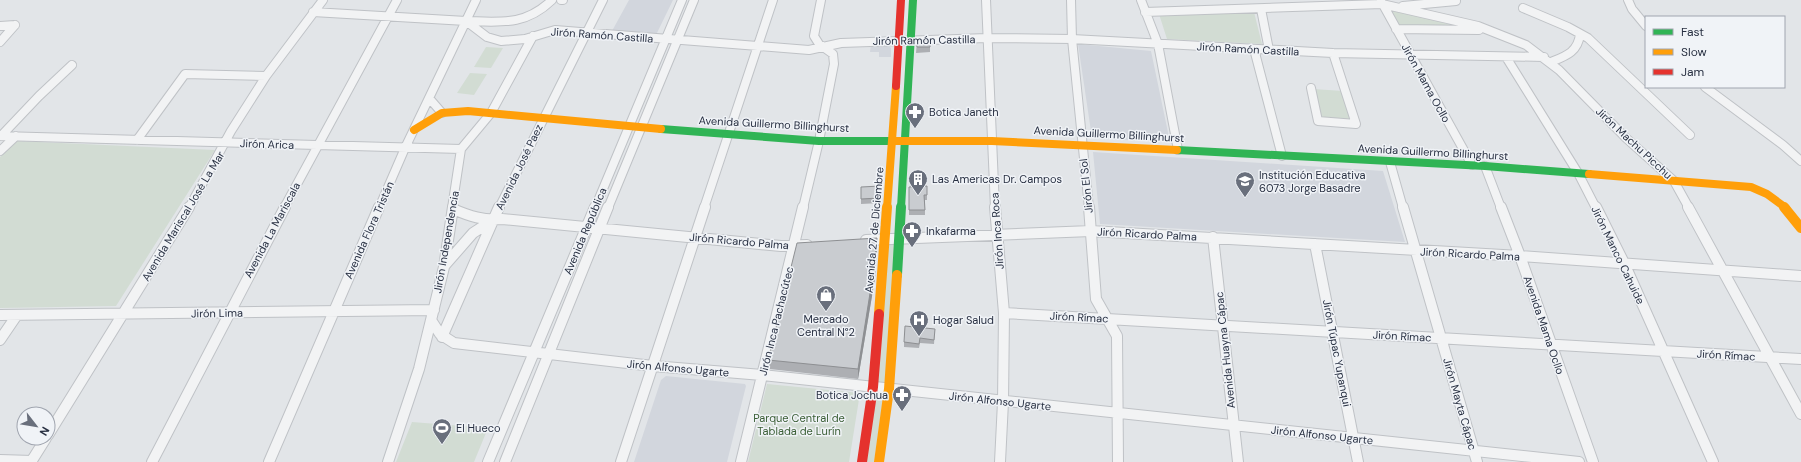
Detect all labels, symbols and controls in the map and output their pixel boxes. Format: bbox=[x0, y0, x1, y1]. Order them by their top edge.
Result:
legend bbox=[1645, 16, 1785, 88]
street label: Jirón Ramón Castilla bbox=[550, 24, 654, 46]
text: Fast bbox=[1681, 24, 1704, 40]
street label: Jirón Ramón Castilla bbox=[873, 32, 975, 48]
street label: Jirón Ramón Castilla bbox=[1196, 39, 1300, 59]
street label: Jirón Mama Ocllo bbox=[1399, 41, 1453, 125]
text: Slow bbox=[1681, 44, 1707, 60]
text: Jam bbox=[1681, 64, 1704, 80]
pharmacy icon: Botica Janeth bbox=[904, 101, 926, 129]
street label: Jirón Machu Picchu bbox=[1593, 104, 1675, 182]
place label: Botica Janeth bbox=[929, 105, 999, 119]
street label: Avenida Guillermo Billinghurst bbox=[698, 113, 850, 135]
street label: Avenida José Paez bbox=[492, 122, 546, 212]
street label: Avenida Guillermo Billinghurst bbox=[1033, 123, 1185, 145]
street label: Jirón Arica bbox=[240, 136, 294, 152]
street label: Avenida Guillermo Billinghurst bbox=[1357, 141, 1509, 163]
street label: Avenida Mariscal José La Mar bbox=[139, 148, 227, 284]
street label: Jirón El Sol bbox=[1076, 158, 1096, 214]
street label: Avenida 27 de Diciembre bbox=[862, 166, 886, 294]
building icon: Las Americas Dr. Campos bbox=[907, 168, 929, 196]
place label: Institución Educativa 6073 Jorge Basadre bbox=[1259, 168, 1365, 195]
school or university icon: Institución Educativa 6073 Jorge Basadre bbox=[1234, 170, 1256, 198]
place label: Las Americas Dr. Campos bbox=[932, 172, 1062, 186]
street label: Avenida Flora Tristán bbox=[341, 179, 397, 281]
street label: Avenida La Mariscala bbox=[241, 180, 303, 280]
street label: Avenida República bbox=[560, 185, 610, 277]
street label: Jirón Independencia bbox=[430, 190, 462, 294]
street label: Jirón Inca Roca bbox=[987, 192, 1007, 270]
street label: Jirón Manco Cahuide bbox=[1588, 204, 1648, 306]
pharmacy icon: Inkafarma bbox=[901, 220, 923, 248]
place label: Inkafarma bbox=[926, 224, 976, 238]
street label: Jirón Ricardo Palma bbox=[1097, 224, 1197, 244]
street label: Jirón Ricardo Palma bbox=[689, 230, 789, 252]
street label: Jirón Ricardo Palma bbox=[1420, 244, 1520, 264]
street label: Jirón Inca Pachacútec bbox=[756, 265, 796, 377]
street label: Avenida Mama Ocllo bbox=[1521, 274, 1567, 376]
shop icon: Mercado Central N°2 bbox=[815, 284, 837, 312]
street label: Avenida Huayna Cápac bbox=[1212, 291, 1238, 409]
street label: Jirón Túpac Yupanqui bbox=[1320, 298, 1354, 408]
street label: Jirón Lima bbox=[191, 306, 243, 320]
street label: Jirón Rímac bbox=[1049, 308, 1109, 326]
hospital icon: Hogar Salud bbox=[908, 309, 930, 337]
place label: Mercado Central N°2 bbox=[797, 312, 855, 339]
place label: Hogar Salud bbox=[933, 313, 994, 327]
street label: Jirón Rímac bbox=[1372, 327, 1432, 345]
street label: Jirón Rímac bbox=[1696, 346, 1756, 364]
street label: Jirón Mayta Cápac bbox=[1440, 356, 1480, 452]
street label: Jirón Alfonso Ugarte bbox=[626, 357, 730, 379]
pharmacy icon: Botica Jochua bbox=[891, 384, 913, 412]
place label: Botica Jochua bbox=[816, 388, 888, 402]
street label: Jirón Alfonso Ugarte bbox=[948, 389, 1052, 413]
north arrow bbox=[16, 406, 56, 446]
park label: Parque Central de Tablada de Lurín bbox=[753, 411, 845, 438]
sports icon: El Hueco bbox=[431, 417, 453, 445]
place label: El Hueco bbox=[456, 421, 500, 435]
street label: Jirón Alfonso Ugarte bbox=[1270, 423, 1374, 447]
text: N bbox=[37, 424, 53, 438]

